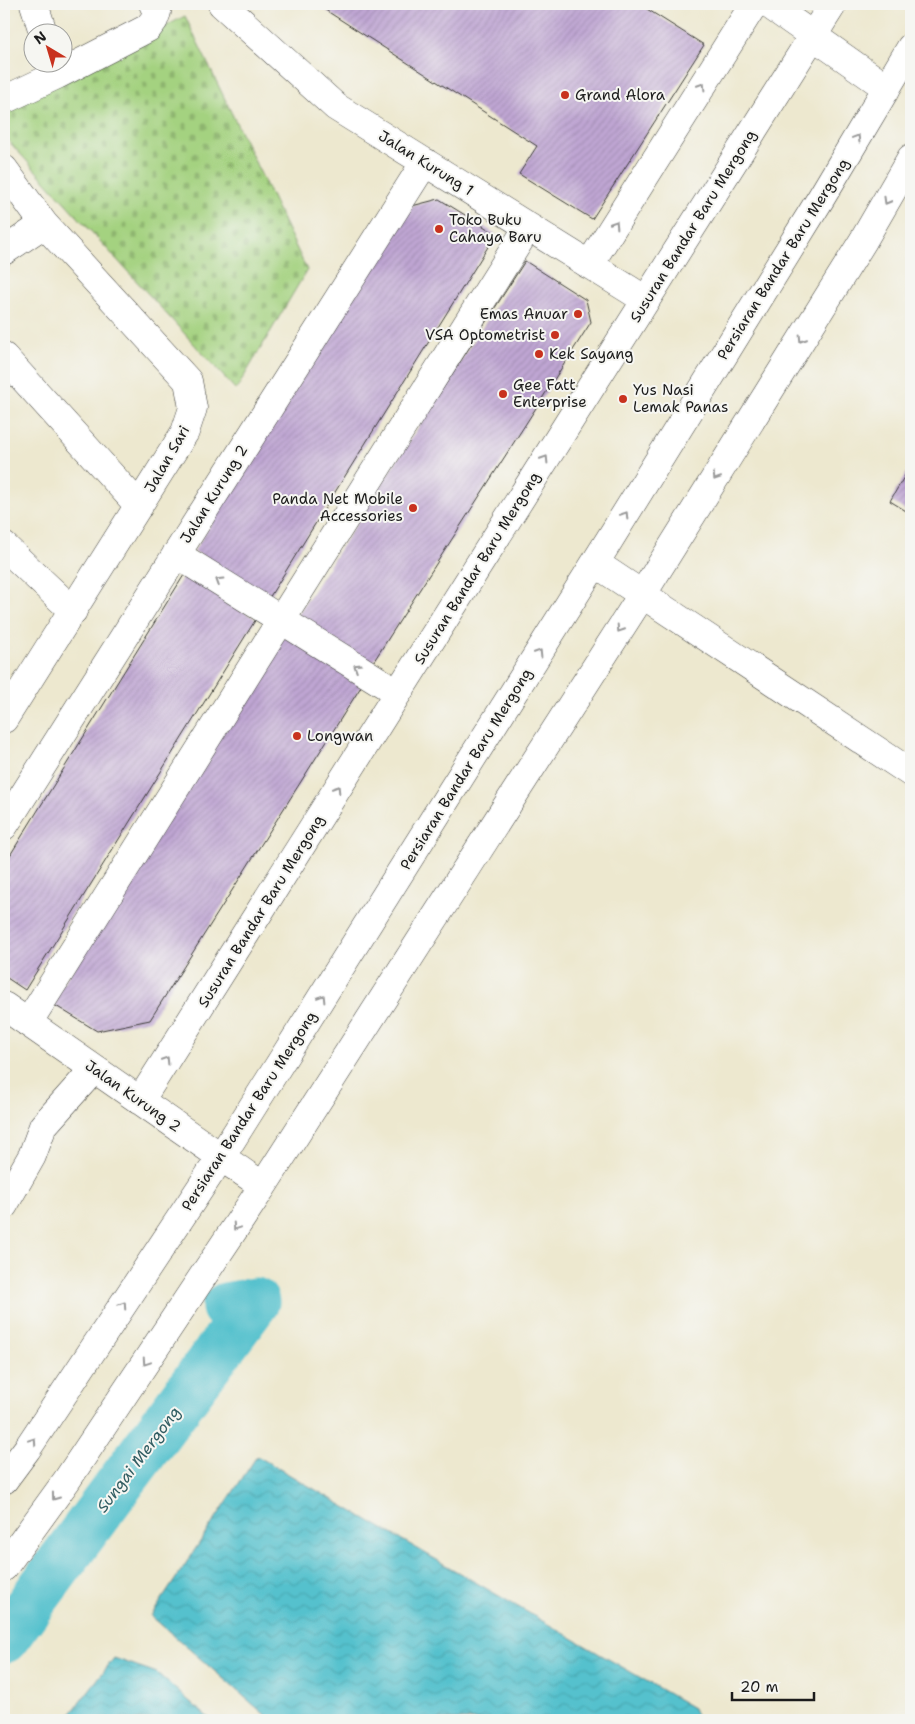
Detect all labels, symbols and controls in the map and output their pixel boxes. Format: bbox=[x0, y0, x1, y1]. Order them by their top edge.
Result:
north arrow bbox=[22, 22, 72, 72]
text: N bbox=[30, 27, 50, 48]
one-way arrow bbox=[695, 83, 705, 92]
place label: Grand Alora bbox=[575, 85, 666, 105]
marker: Grand Alora bbox=[559, 89, 571, 101]
street label: Jalan Kurung 1 bbox=[375, 126, 477, 200]
street label: Susuran Bandar Baru Mergong bbox=[625, 126, 761, 326]
one-way arrow bbox=[850, 135, 860, 144]
street label: Persiaran Bandar Baru Mergong bbox=[712, 154, 854, 364]
one-way arrow bbox=[883, 195, 893, 204]
place label: Toko Buku Cahaya Baru bbox=[449, 210, 542, 247]
one-way arrow bbox=[608, 220, 618, 229]
marker: Toko Buku Cahaya Baru bbox=[433, 223, 445, 235]
place label: Emas Anuar bbox=[480, 304, 568, 324]
marker: Emas Anuar bbox=[572, 308, 584, 320]
place label: VSA Optometrist bbox=[425, 325, 545, 345]
marker: VSA Optometrist bbox=[549, 329, 561, 341]
one-way arrow bbox=[798, 334, 808, 343]
place label: Kek Sayang bbox=[549, 344, 634, 364]
marker: Kek Sayang bbox=[533, 348, 545, 360]
place label: Gee Fatt Enterprise bbox=[513, 375, 587, 412]
place label: Yus Nasi Lemak Panas bbox=[633, 380, 728, 417]
marker: Gee Fatt Enterprise bbox=[497, 388, 509, 400]
marker: Yus Nasi Lemak Panas bbox=[617, 393, 629, 405]
street label: Jalan Sari bbox=[140, 422, 194, 496]
street label: Jalan Kurung 2 bbox=[176, 441, 252, 547]
one-way arrow bbox=[539, 456, 549, 465]
street label: Susuran Bandar Baru Mergong bbox=[409, 468, 545, 668]
one-way arrow bbox=[712, 471, 722, 480]
place label: Panda Net Mobile Accessories bbox=[272, 489, 403, 526]
marker: Panda Net Mobile Accessories bbox=[407, 502, 419, 514]
one-way arrow bbox=[619, 511, 628, 521]
one-way arrow bbox=[215, 578, 224, 587]
one-way arrow bbox=[617, 624, 626, 633]
one-way arrow bbox=[533, 649, 542, 658]
one-way arrow bbox=[353, 664, 362, 674]
street label: Persiaran Bandar Baru Mergong bbox=[395, 664, 537, 874]
place label: Longwan bbox=[307, 726, 373, 746]
marker: Longwan bbox=[291, 730, 303, 742]
one-way arrow bbox=[331, 786, 341, 795]
street label: Susuran Bandar Baru Mergong bbox=[193, 811, 329, 1011]
one-way arrow bbox=[316, 994, 325, 1003]
street label: Persiaran Bandar Baru Mergong bbox=[177, 1007, 321, 1215]
street label: Jalan Kurung 2 bbox=[81, 1055, 185, 1137]
one-way arrow bbox=[160, 1056, 170, 1065]
one-way arrow bbox=[233, 1221, 242, 1231]
one-way arrow bbox=[117, 1302, 126, 1311]
one-way arrow bbox=[143, 1356, 152, 1366]
water label: Sungai Mergong bbox=[92, 1402, 185, 1516]
one-way arrow bbox=[26, 1437, 36, 1446]
one-way arrow bbox=[52, 1491, 61, 1501]
scale bar bbox=[732, 1669, 815, 1701]
text: 20 m bbox=[740, 1677, 779, 1697]

